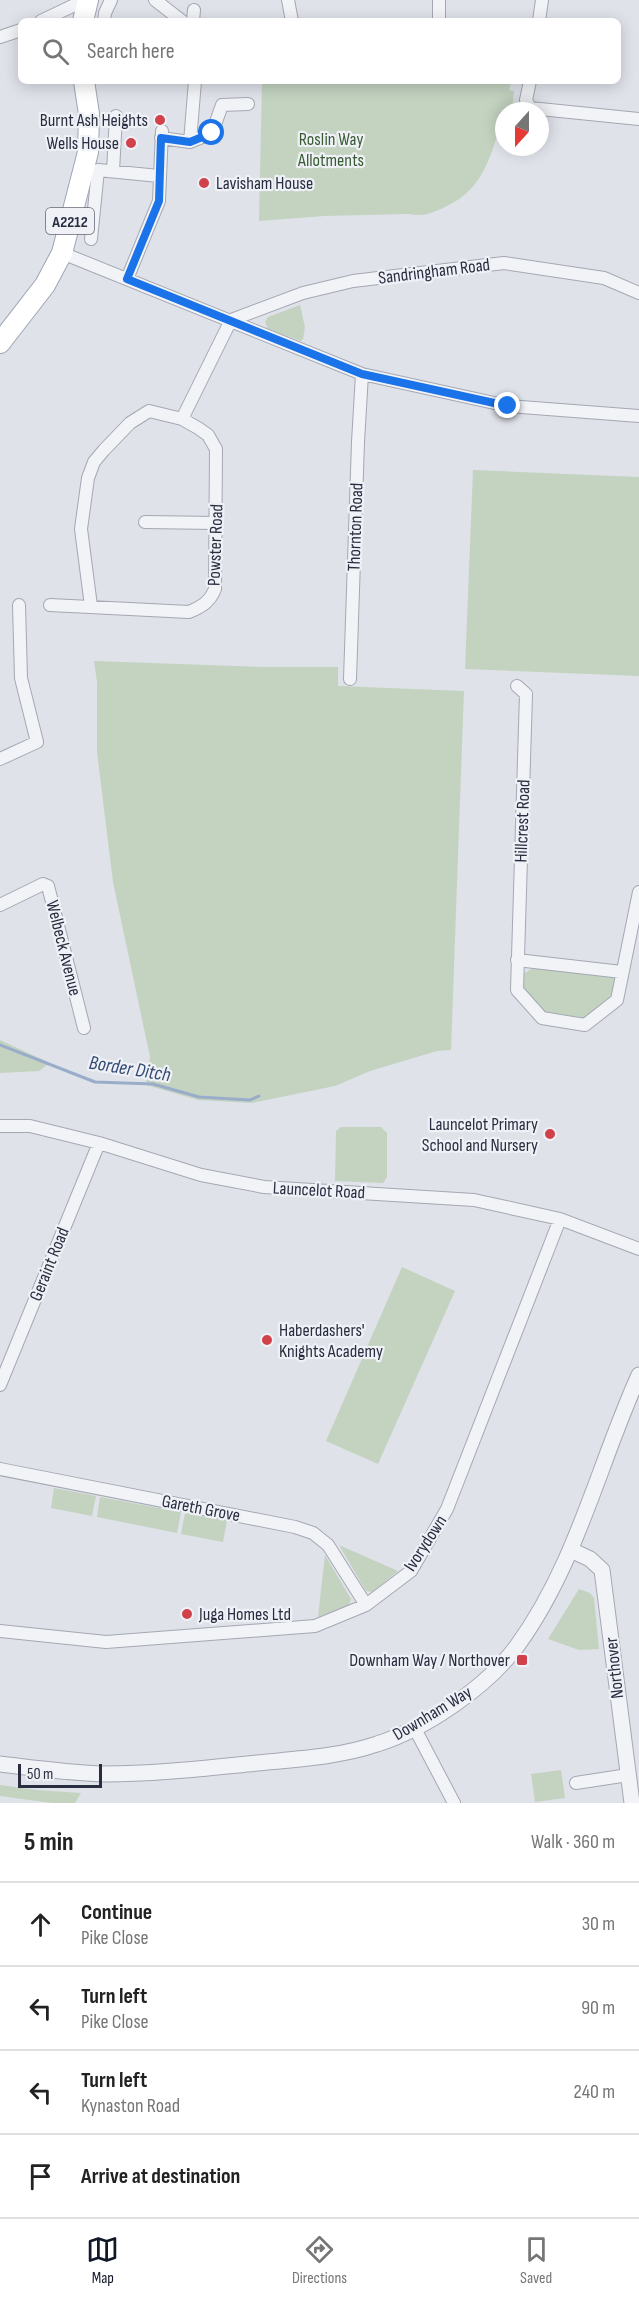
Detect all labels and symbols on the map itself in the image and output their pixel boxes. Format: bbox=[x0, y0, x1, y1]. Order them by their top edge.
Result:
north arrow bbox=[495, 102, 549, 156]
place label: Burnt Ash Heights bbox=[40, 110, 148, 131]
marker: Burnt Ash Heights bbox=[153, 113, 167, 127]
route start bbox=[198, 119, 224, 145]
park label: Roslin Way Allotments bbox=[297, 129, 364, 171]
place label: Wells House bbox=[46, 133, 119, 154]
marker: Wells House bbox=[124, 136, 138, 150]
place label: Lavisham House bbox=[216, 173, 313, 194]
marker: Lavisham House bbox=[197, 176, 211, 190]
road number: A2212 bbox=[46, 208, 94, 234]
street label: Sandringham Road bbox=[377, 254, 491, 289]
route end bbox=[494, 392, 520, 418]
street label: Thornton Road bbox=[343, 482, 368, 572]
street label: Powster Road bbox=[204, 504, 227, 586]
street label: Hillcrest Road bbox=[511, 779, 534, 863]
street label: Welbeck Avenue bbox=[42, 898, 86, 998]
water label: Border Ditch bbox=[87, 1051, 172, 1087]
place label: Launcelot Primary School and Nursery bbox=[422, 1114, 538, 1156]
marker: Launcelot Primary School and Nursery bbox=[543, 1127, 557, 1141]
street label: Launcelot Road bbox=[272, 1178, 366, 1203]
street label: Geraint Road bbox=[25, 1224, 74, 1304]
place label: Haberdashers' Knights Academy bbox=[279, 1320, 383, 1362]
marker: Haberdashers' Knights Academy bbox=[260, 1333, 274, 1347]
street label: Gareth Grove bbox=[160, 1491, 242, 1526]
street label: Ivorydown bbox=[400, 1511, 451, 1575]
place label: Juga Homes Ltd bbox=[198, 1604, 291, 1625]
marker: Juga Homes Ltd bbox=[180, 1607, 194, 1621]
street label: Northover bbox=[601, 1636, 628, 1700]
place label: Downham Way / Northover bbox=[349, 1650, 510, 1671]
marker: Downham Way / Northover bbox=[515, 1653, 529, 1667]
street label: Downham Way bbox=[389, 1682, 475, 1745]
scale bar bbox=[18, 1761, 102, 1788]

